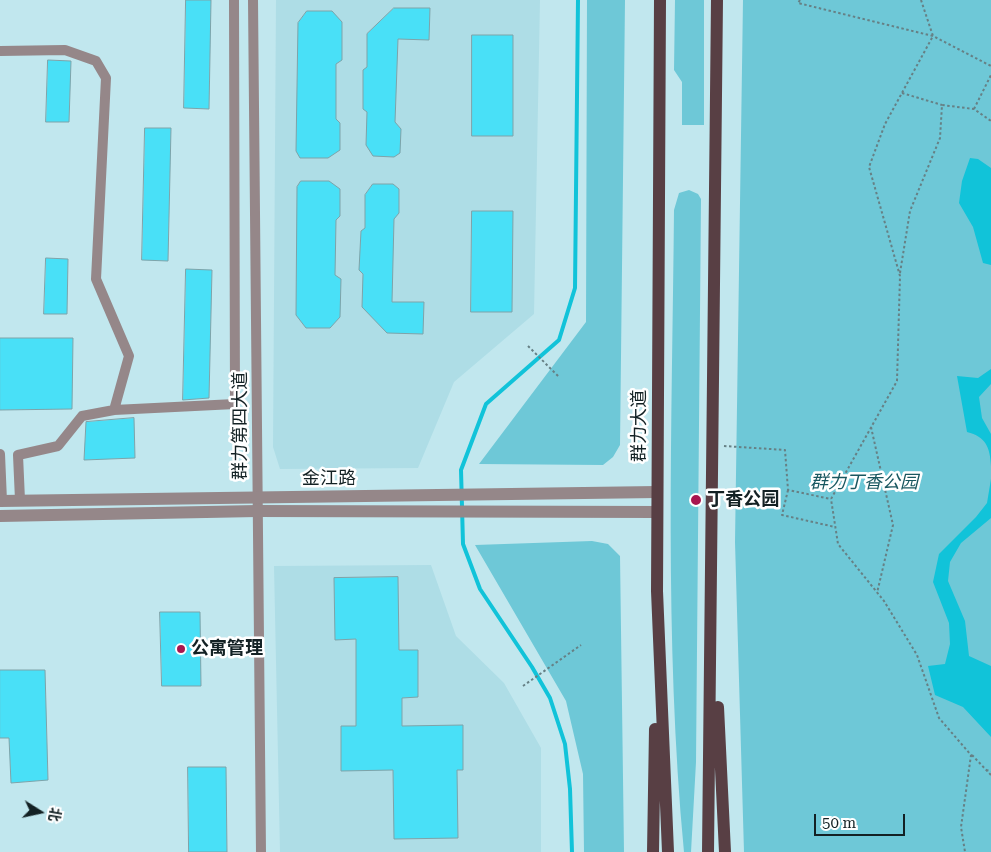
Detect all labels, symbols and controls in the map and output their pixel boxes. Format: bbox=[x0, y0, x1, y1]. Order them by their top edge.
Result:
street label: 群力第四大道 bbox=[230, 372, 252, 480]
street label: 群力大道 bbox=[629, 390, 651, 462]
street label: 金江路 bbox=[302, 468, 356, 490]
park label: 群力丁香公园 bbox=[810, 472, 918, 494]
place label: 丁香公园 bbox=[707, 489, 779, 511]
marker: 丁香公园 bbox=[689, 493, 703, 507]
place label: 公寓管理 bbox=[191, 638, 263, 660]
marker: 公寓管理 bbox=[175, 643, 187, 655]
north arrow bbox=[15, 787, 65, 837]
scale bar bbox=[816, 804, 907, 836]
text: 北 bbox=[46, 806, 64, 823]
text: 50 m bbox=[822, 814, 856, 832]

